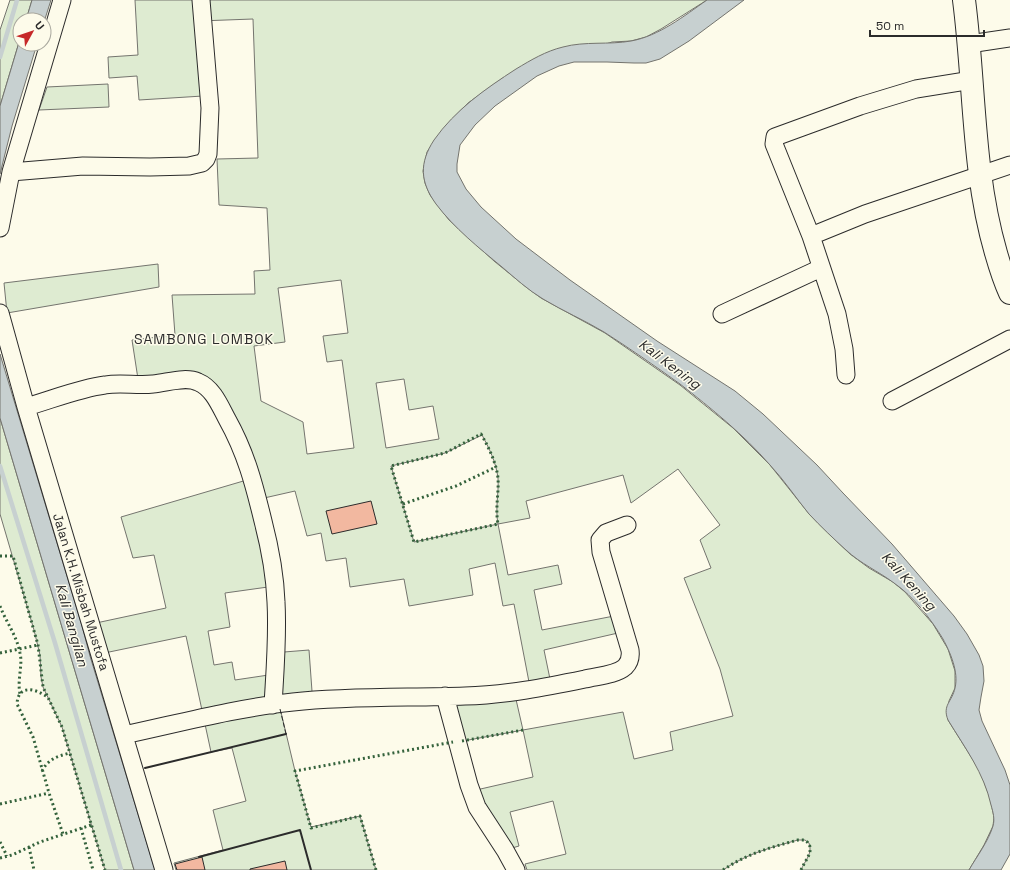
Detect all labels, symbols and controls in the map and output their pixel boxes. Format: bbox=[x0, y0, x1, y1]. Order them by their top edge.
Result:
north arrow bbox=[12, 12, 52, 52]
scale bar bbox=[870, 12, 984, 38]
text: U bbox=[32, 18, 47, 33]
text: 50 m bbox=[876, 18, 904, 34]
district label: SAMBONG LOMBOK bbox=[134, 330, 274, 348]
water label: Kali Kening bbox=[635, 335, 705, 394]
street label: Jalan K.H. Misbah Mustofa bbox=[49, 511, 113, 673]
water label: Kali Kening bbox=[878, 548, 941, 615]
water label: Kali Bangilan bbox=[52, 581, 93, 669]

